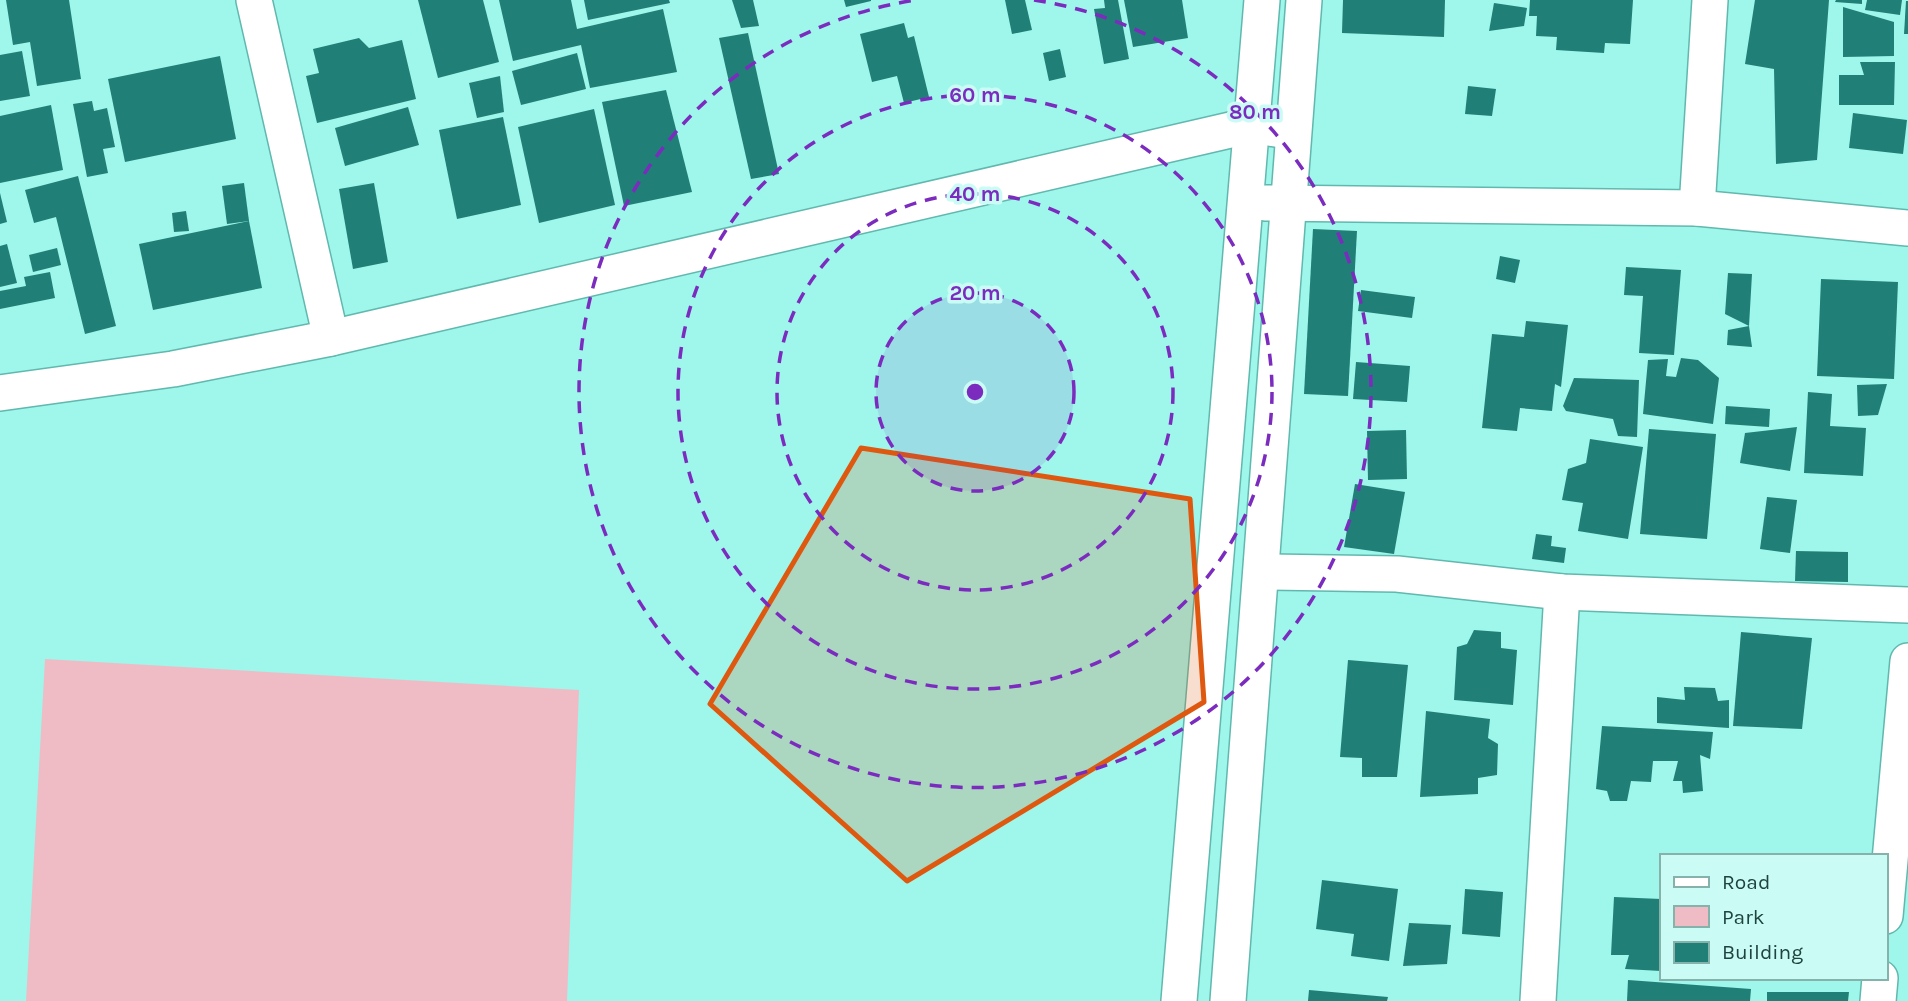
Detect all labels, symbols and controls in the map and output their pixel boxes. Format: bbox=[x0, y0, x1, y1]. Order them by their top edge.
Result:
text: 60 m bbox=[949, 83, 1001, 107]
text: 80 m bbox=[1229, 100, 1281, 124]
text: 40 m bbox=[949, 182, 1001, 206]
text: 20 m bbox=[949, 281, 1001, 305]
centre of rings bbox=[963, 380, 987, 404]
legend bbox=[1660, 854, 1887, 980]
text: Road bbox=[1722, 870, 1770, 894]
text: Park bbox=[1722, 905, 1765, 929]
text: Building bbox=[1722, 940, 1803, 964]

